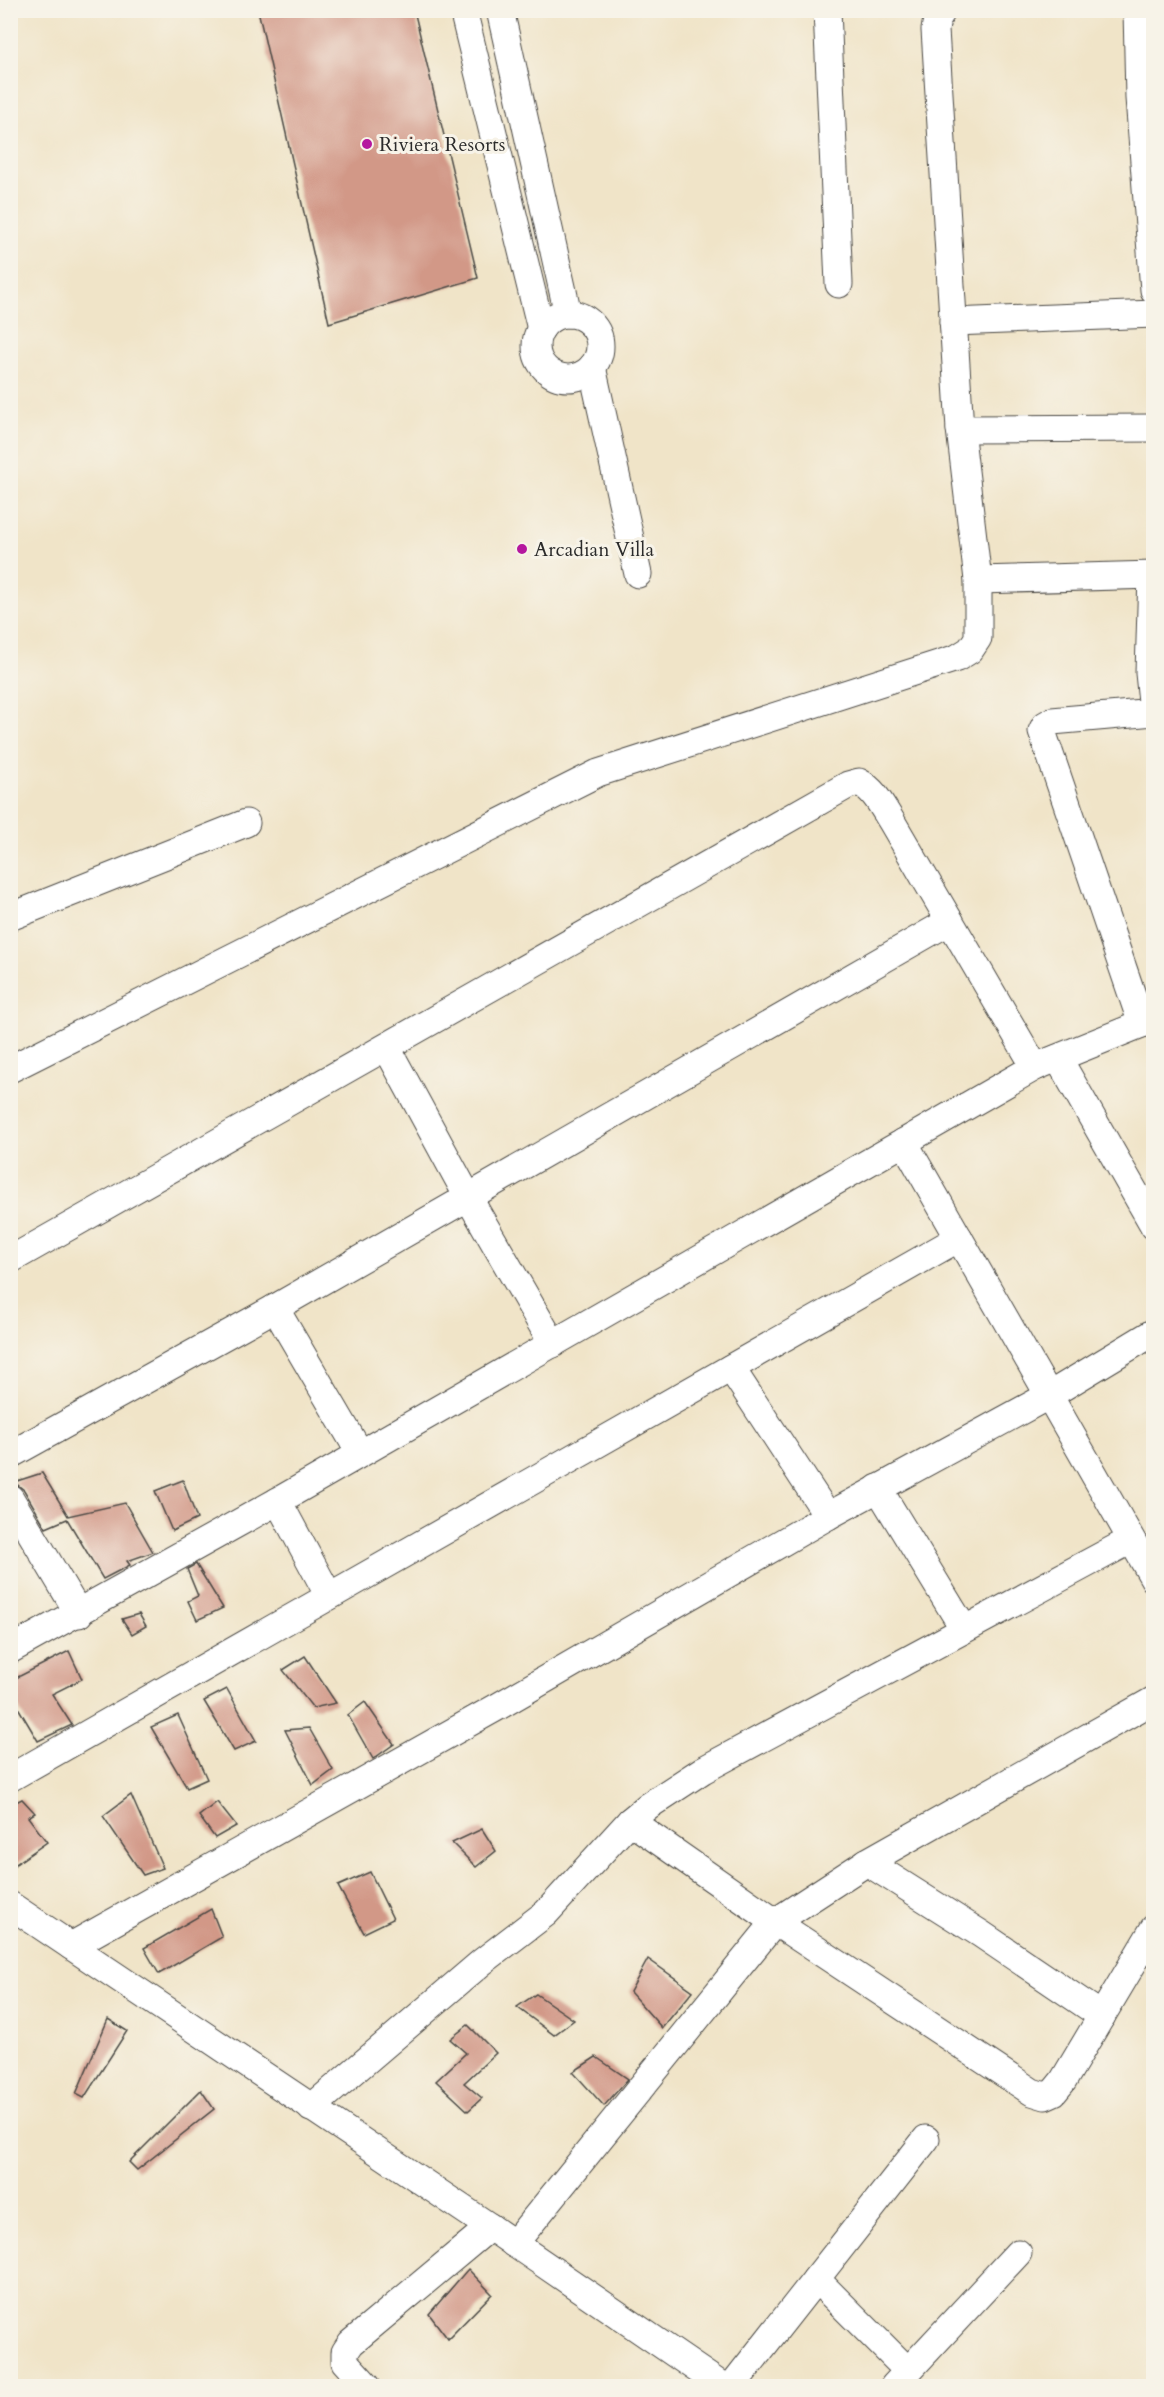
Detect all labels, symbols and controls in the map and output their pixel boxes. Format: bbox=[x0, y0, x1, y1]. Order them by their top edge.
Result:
place label: Riviera Resorts bbox=[379, 131, 505, 158]
marker: Riviera Resorts bbox=[360, 137, 374, 151]
place label: Arcadian Villa bbox=[534, 536, 654, 563]
marker: Arcadian Villa bbox=[515, 542, 529, 556]

